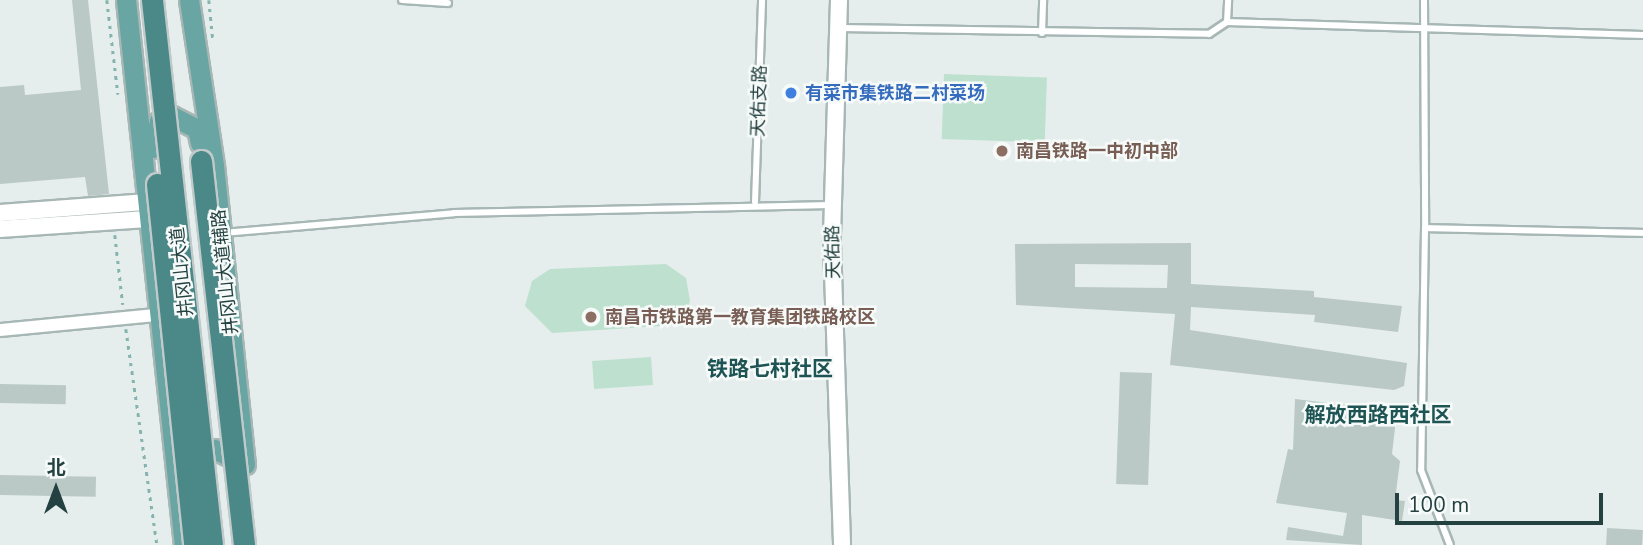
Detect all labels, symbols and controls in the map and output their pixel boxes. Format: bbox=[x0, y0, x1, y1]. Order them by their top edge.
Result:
street label: 天佑支路 bbox=[747, 65, 771, 137]
place label: 有菜市集铁路二村菜场 bbox=[805, 82, 985, 104]
marker: 有菜市集铁路二村菜场 bbox=[783, 85, 799, 101]
place label: 南昌铁路一中初中部 bbox=[1016, 140, 1178, 162]
marker: 南昌铁路一中初中部 bbox=[994, 143, 1010, 159]
street label: 井冈山大道辅路 bbox=[208, 208, 242, 336]
street label: 天佑路 bbox=[822, 225, 844, 279]
street label: 井冈山大道 bbox=[167, 226, 197, 318]
place label: 南昌市铁路第一教育集团铁路校区 bbox=[605, 306, 875, 328]
marker: 南昌市铁路第一教育集团铁路校区 bbox=[583, 309, 599, 325]
district label: 铁路七村社区 bbox=[707, 356, 833, 382]
district label: 解放西路西社区 bbox=[1305, 402, 1451, 428]
north arrow bbox=[21, 454, 91, 524]
text: 北 bbox=[46, 455, 66, 481]
scale bar bbox=[1398, 478, 1606, 522]
text: 100 m bbox=[1408, 491, 1469, 519]

